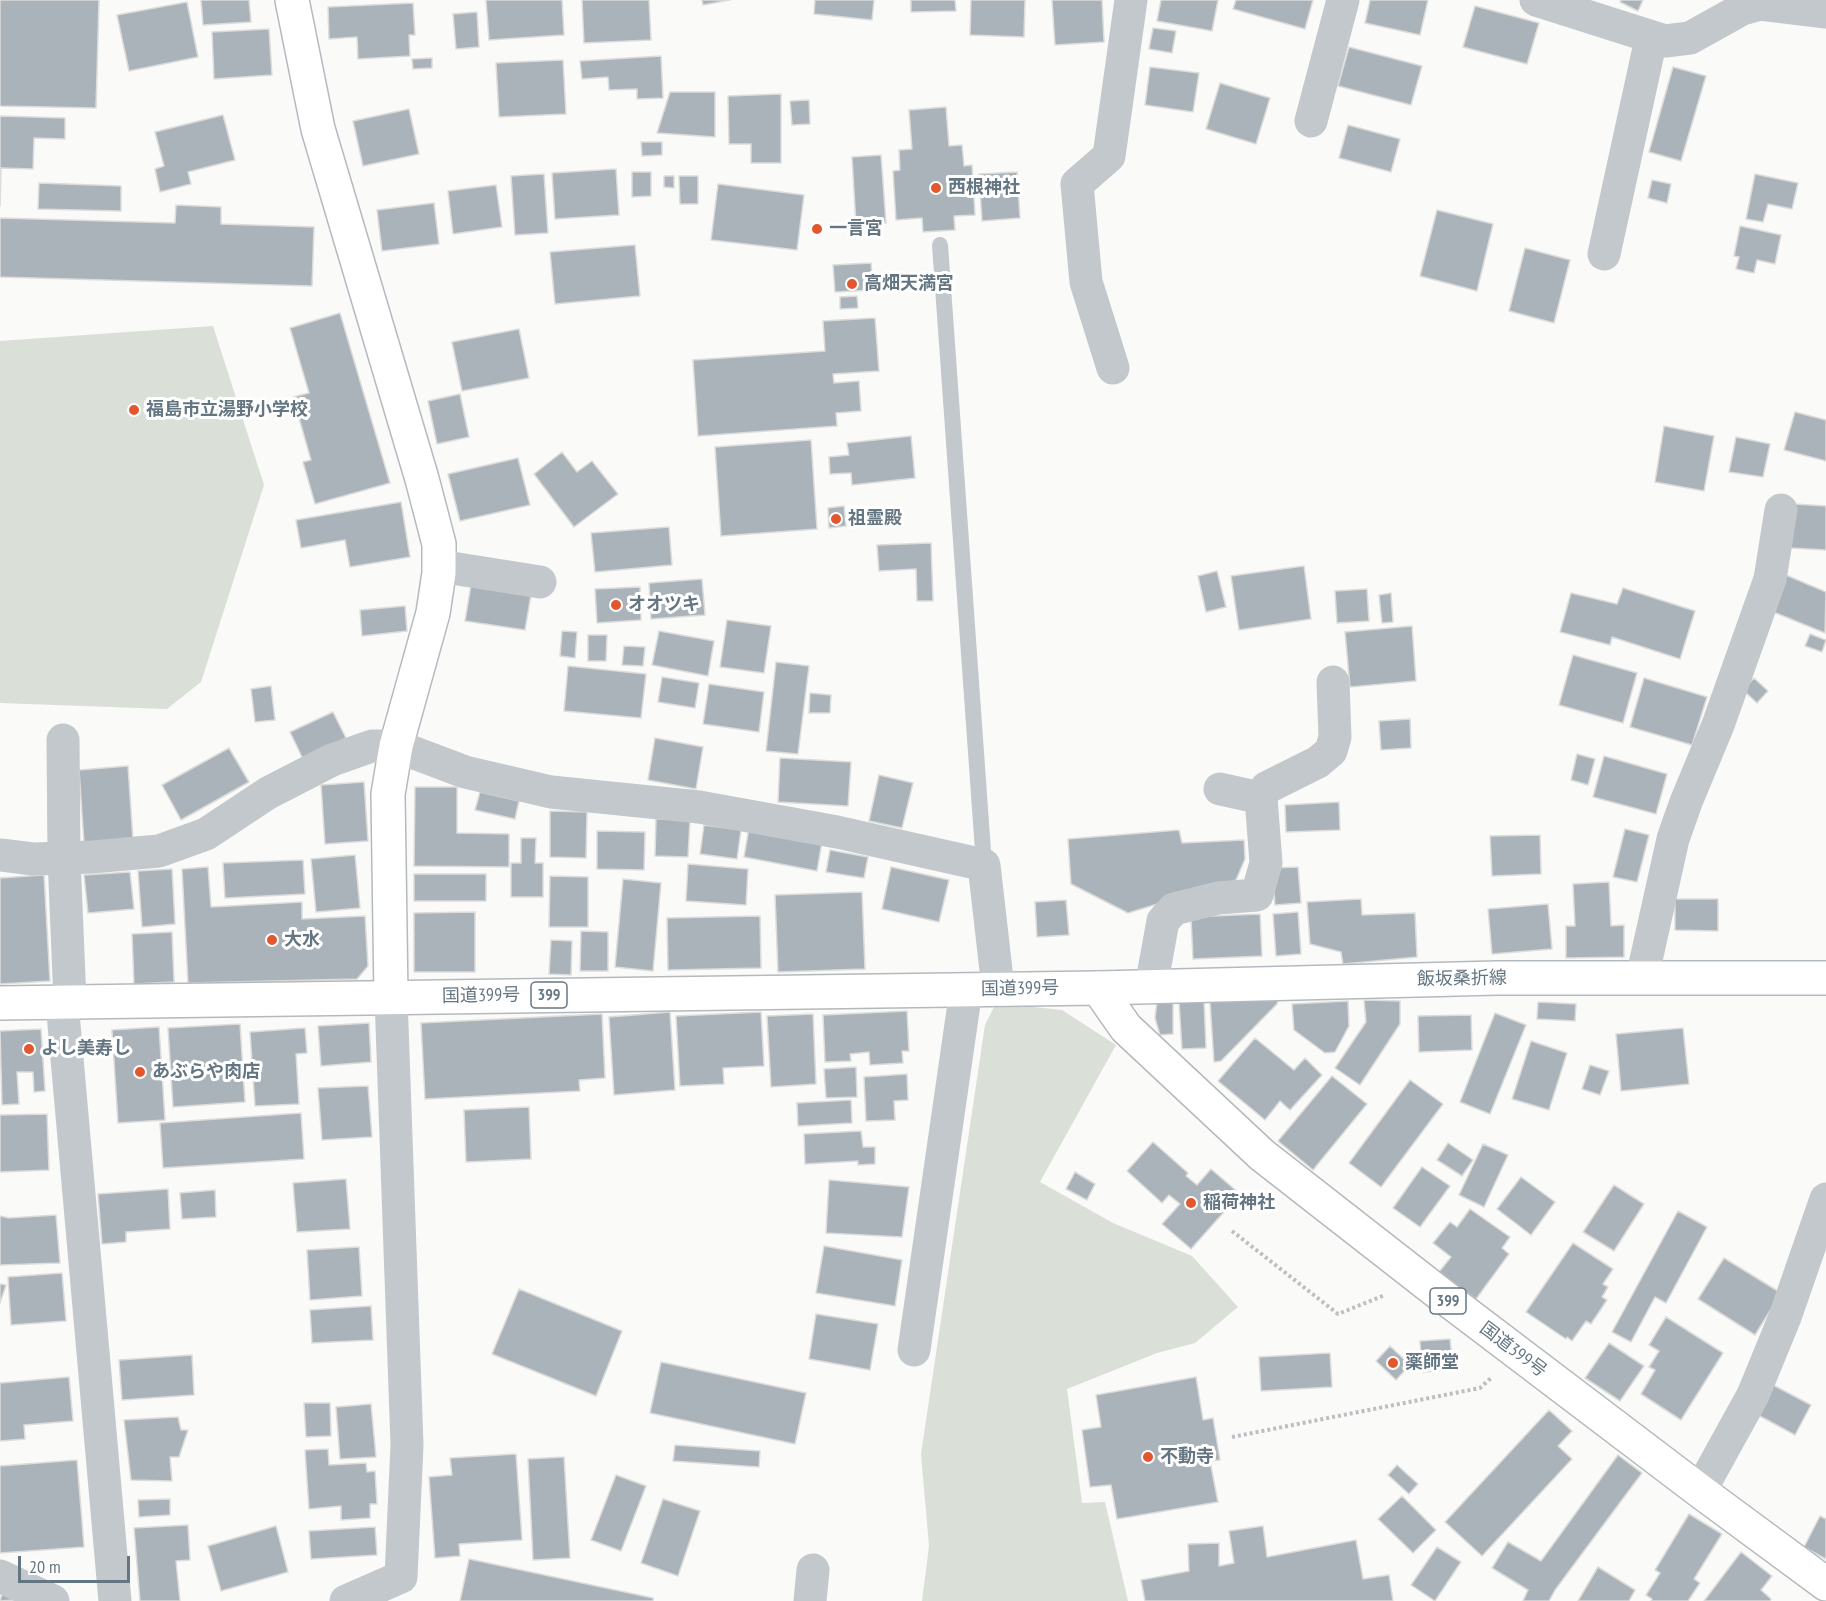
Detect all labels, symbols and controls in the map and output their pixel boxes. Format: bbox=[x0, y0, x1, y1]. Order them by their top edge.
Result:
place label: 西根神社 bbox=[948, 177, 1020, 199]
marker: 西根神社 bbox=[929, 181, 943, 195]
place label: 一言宮 bbox=[829, 218, 883, 240]
marker: 一言宮 bbox=[810, 222, 824, 236]
place label: 高畑天満宮 bbox=[864, 273, 954, 295]
marker: 高畑天満宮 bbox=[845, 277, 859, 291]
place label: 福島市立湯野小学校 bbox=[146, 399, 308, 421]
marker: 福島市立湯野小学校 bbox=[127, 403, 141, 417]
place label: 祖霊殿 bbox=[848, 508, 902, 530]
marker: 祖霊殿 bbox=[829, 512, 843, 526]
place label: オオツキ bbox=[628, 594, 700, 616]
marker: オオツキ bbox=[609, 598, 623, 612]
place label: 大水 bbox=[284, 929, 320, 951]
marker: 大水 bbox=[265, 933, 279, 947]
street label: 飯坂桑折線 bbox=[1417, 967, 1507, 991]
street label: 国道399号 bbox=[981, 978, 1059, 1000]
road number: 399 bbox=[531, 982, 567, 1008]
street label: 国道399号 bbox=[442, 985, 520, 1007]
place label: よし美寿し bbox=[41, 1038, 131, 1060]
marker: よし美寿し bbox=[22, 1042, 36, 1056]
place label: あぶらや肉店 bbox=[152, 1061, 260, 1083]
marker: あぶらや肉店 bbox=[133, 1065, 147, 1079]
place label: 稲荷神社 bbox=[1203, 1192, 1275, 1214]
marker: 稲荷神社 bbox=[1184, 1196, 1198, 1210]
road number: 399 bbox=[1430, 1288, 1466, 1314]
street label: 国道399号 bbox=[1475, 1318, 1551, 1382]
place label: 薬師堂 bbox=[1405, 1352, 1459, 1374]
marker: 薬師堂 bbox=[1386, 1356, 1400, 1370]
place label: 不動寺 bbox=[1160, 1446, 1214, 1468]
marker: 不動寺 bbox=[1141, 1450, 1155, 1464]
scale bar bbox=[21, 1544, 134, 1582]
text: 20 m bbox=[29, 1555, 61, 1578]

